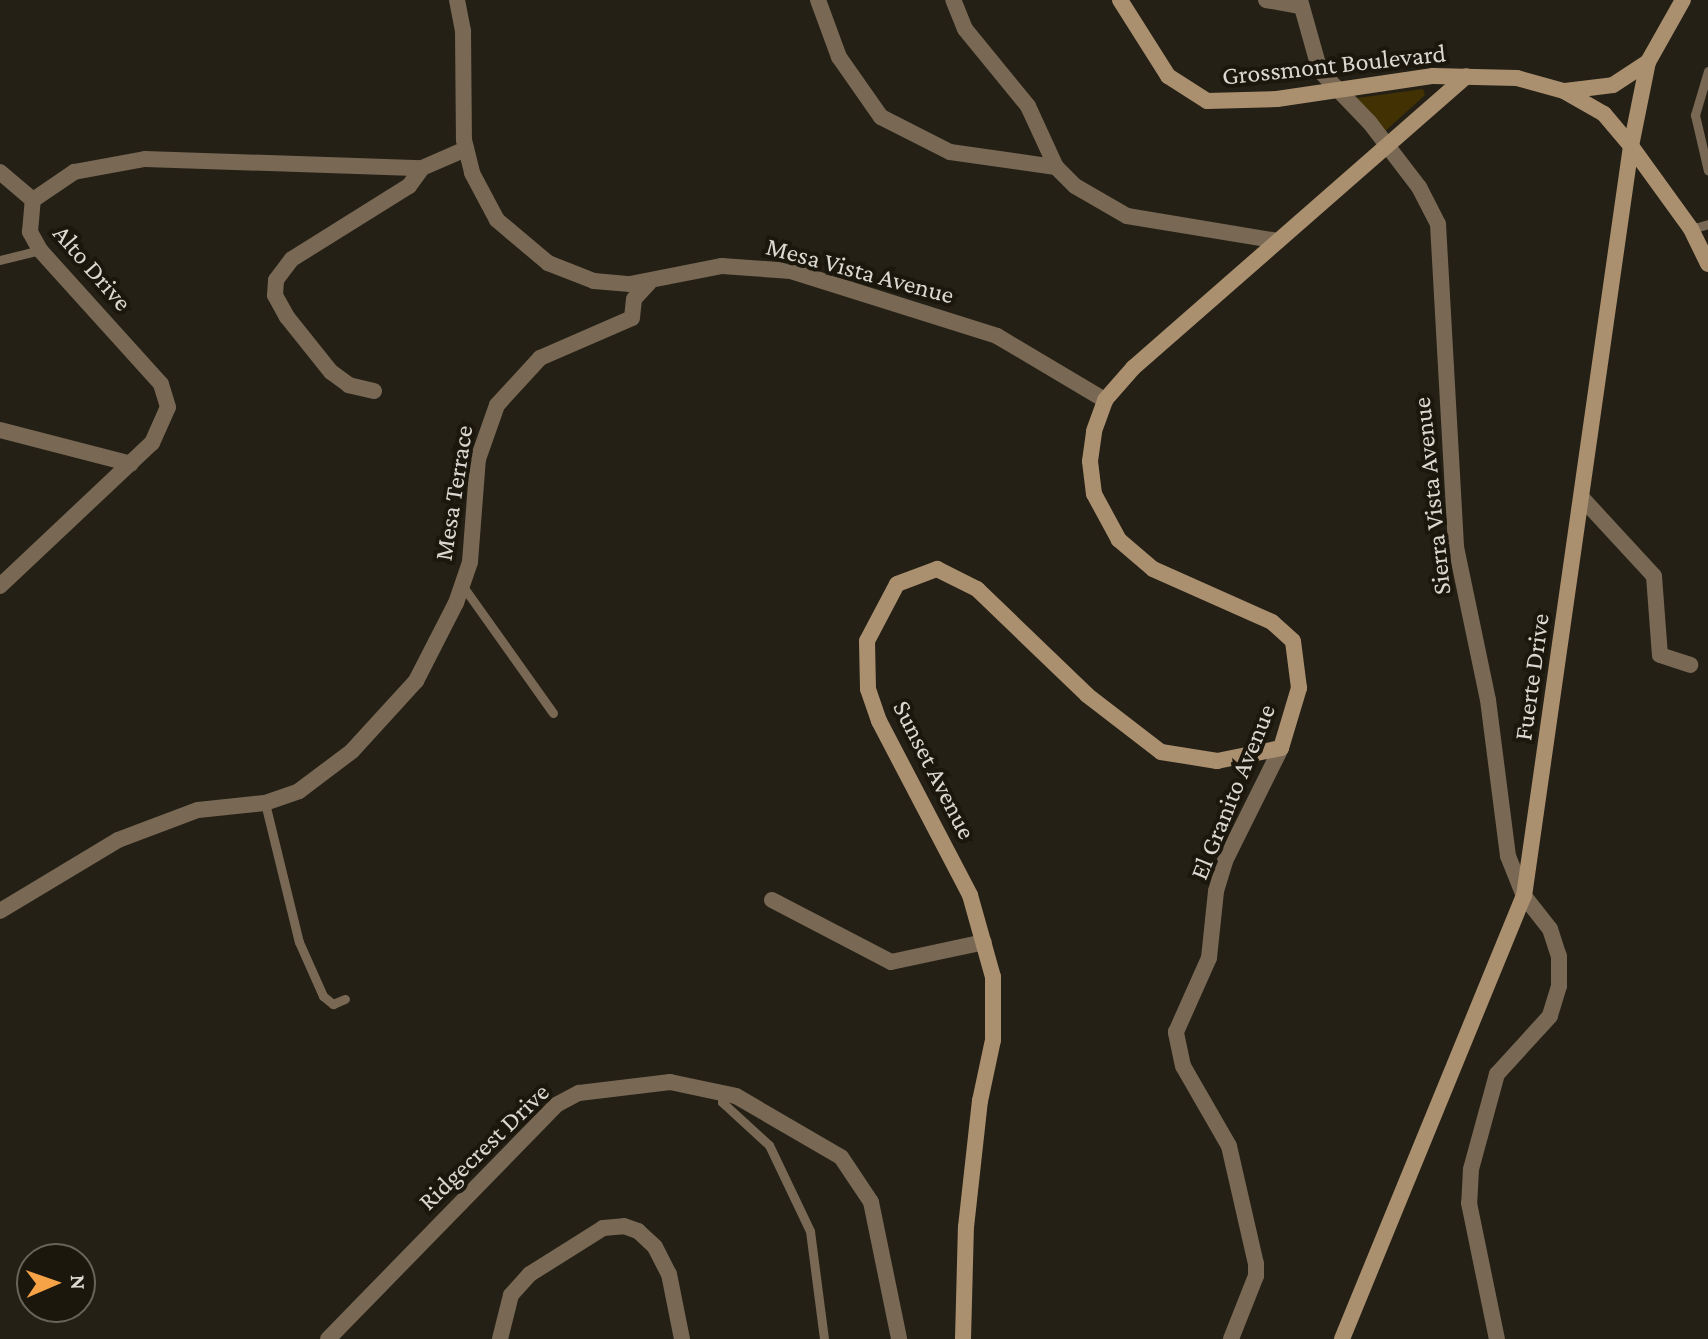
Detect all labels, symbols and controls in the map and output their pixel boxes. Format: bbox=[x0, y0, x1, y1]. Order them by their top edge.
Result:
street label: Grossmont Boulevard bbox=[1220, 38, 1448, 92]
street label: Alto Drive bbox=[46, 218, 138, 318]
street label: Mesa Vista Avenue bbox=[762, 231, 958, 311]
street label: Sierra Vista Avenue bbox=[1406, 396, 1458, 596]
street label: Mesa Terrace bbox=[428, 423, 480, 563]
street label: Fuerte Drive bbox=[1508, 611, 1556, 743]
street label: Sunset Avenue bbox=[886, 695, 982, 845]
street label: El Granito Avenue bbox=[1184, 700, 1282, 884]
street label: Ridgecrest Drive bbox=[412, 1077, 556, 1217]
north arrow bbox=[16, 1243, 96, 1323]
text: N bbox=[66, 1274, 91, 1290]

